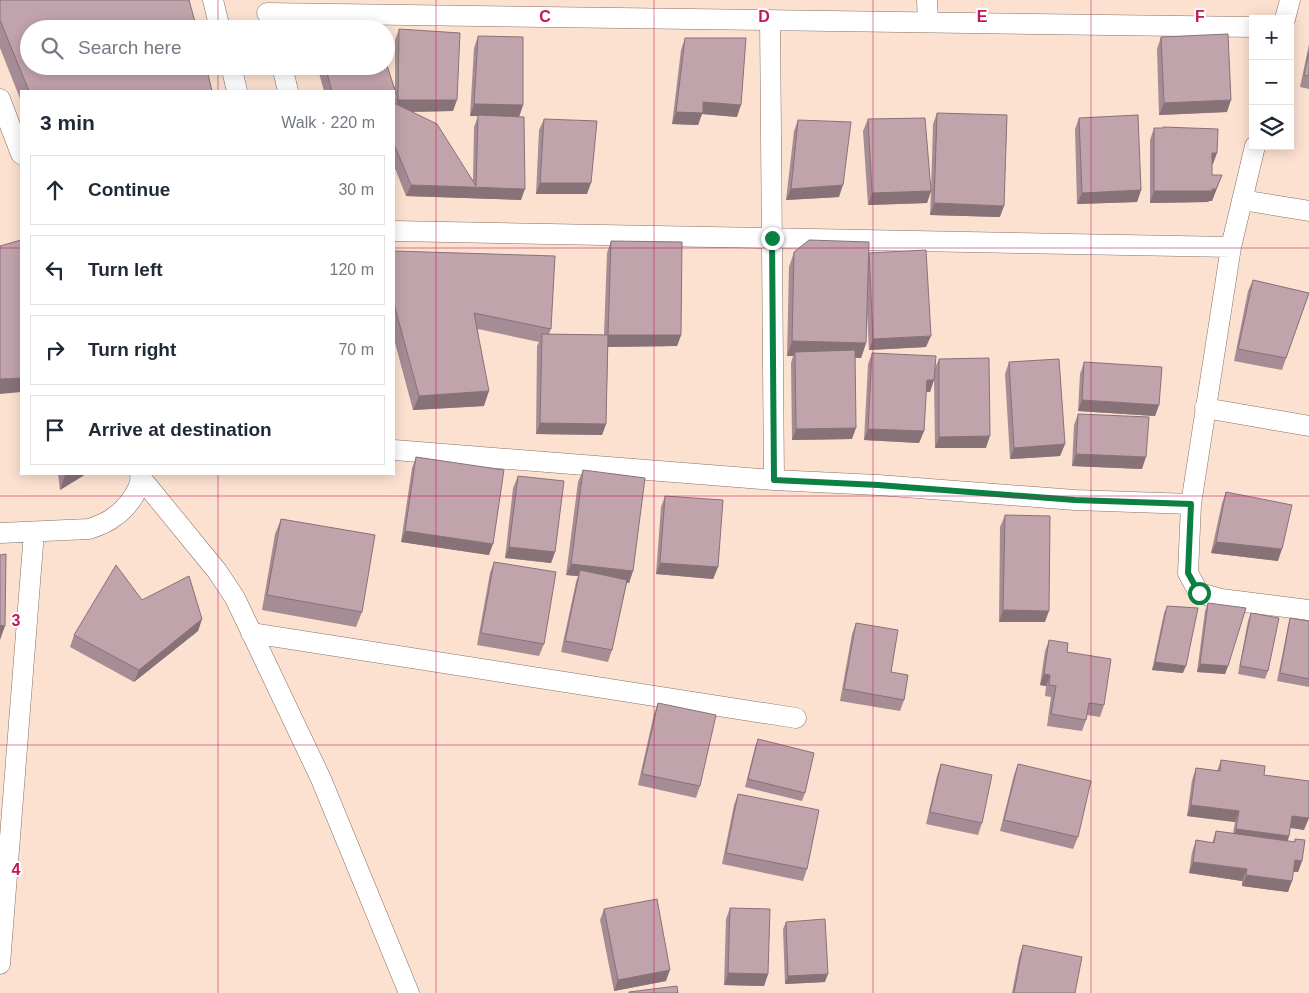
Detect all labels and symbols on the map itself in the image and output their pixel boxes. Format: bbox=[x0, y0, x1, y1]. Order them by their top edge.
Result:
text: C bbox=[539, 8, 551, 25]
text: D bbox=[758, 8, 770, 25]
text: E bbox=[977, 8, 988, 25]
text: F bbox=[1195, 8, 1205, 25]
route end bbox=[761, 227, 784, 250]
route start bbox=[1188, 582, 1211, 605]
text: 3 bbox=[12, 612, 21, 629]
text: 4 bbox=[12, 861, 21, 878]

